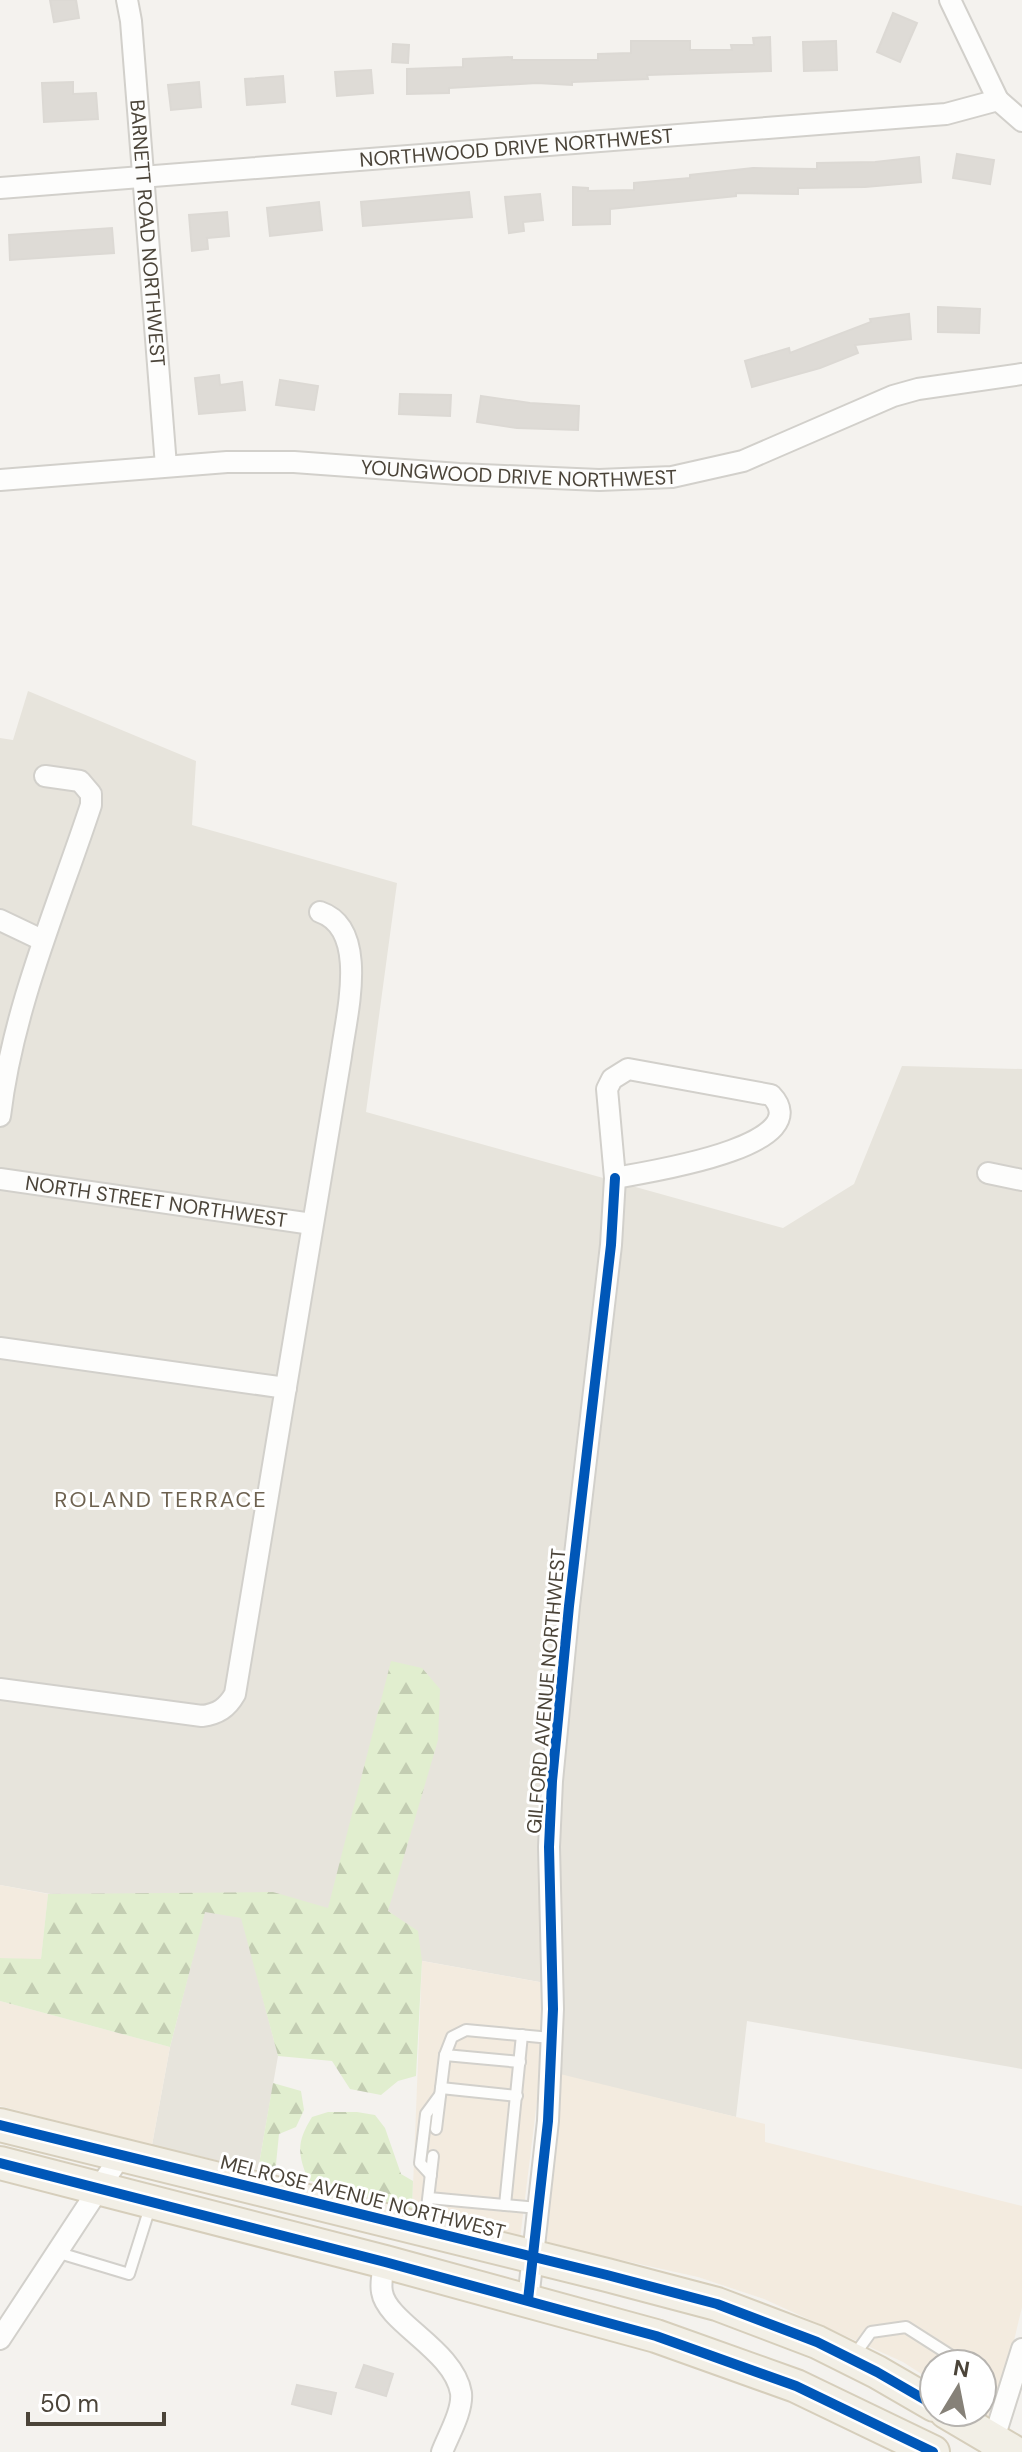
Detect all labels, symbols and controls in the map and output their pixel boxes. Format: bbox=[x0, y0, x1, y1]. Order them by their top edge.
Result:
street label: BARNETT ROAD NORTHWEST bbox=[124, 98, 171, 368]
street label: NORTHWOOD DRIVE NORTHWEST bbox=[359, 122, 674, 173]
street label: YOUNGWOOD DRIVE NORTHWEST bbox=[360, 454, 678, 493]
street label: NORTH STREET NORTHWEST bbox=[24, 1170, 289, 1233]
district label: ROLAND TERRACE bbox=[54, 1485, 268, 1514]
street label: GILFORD AVENUE NORTHWEST bbox=[521, 1547, 571, 1835]
street label: MELROSE AVENUE NORTHWEST bbox=[218, 2149, 508, 2245]
north arrow bbox=[918, 2348, 998, 2428]
text: N bbox=[951, 2353, 972, 2384]
scale bar bbox=[28, 2376, 164, 2426]
text: 50 m bbox=[40, 2388, 99, 2419]

